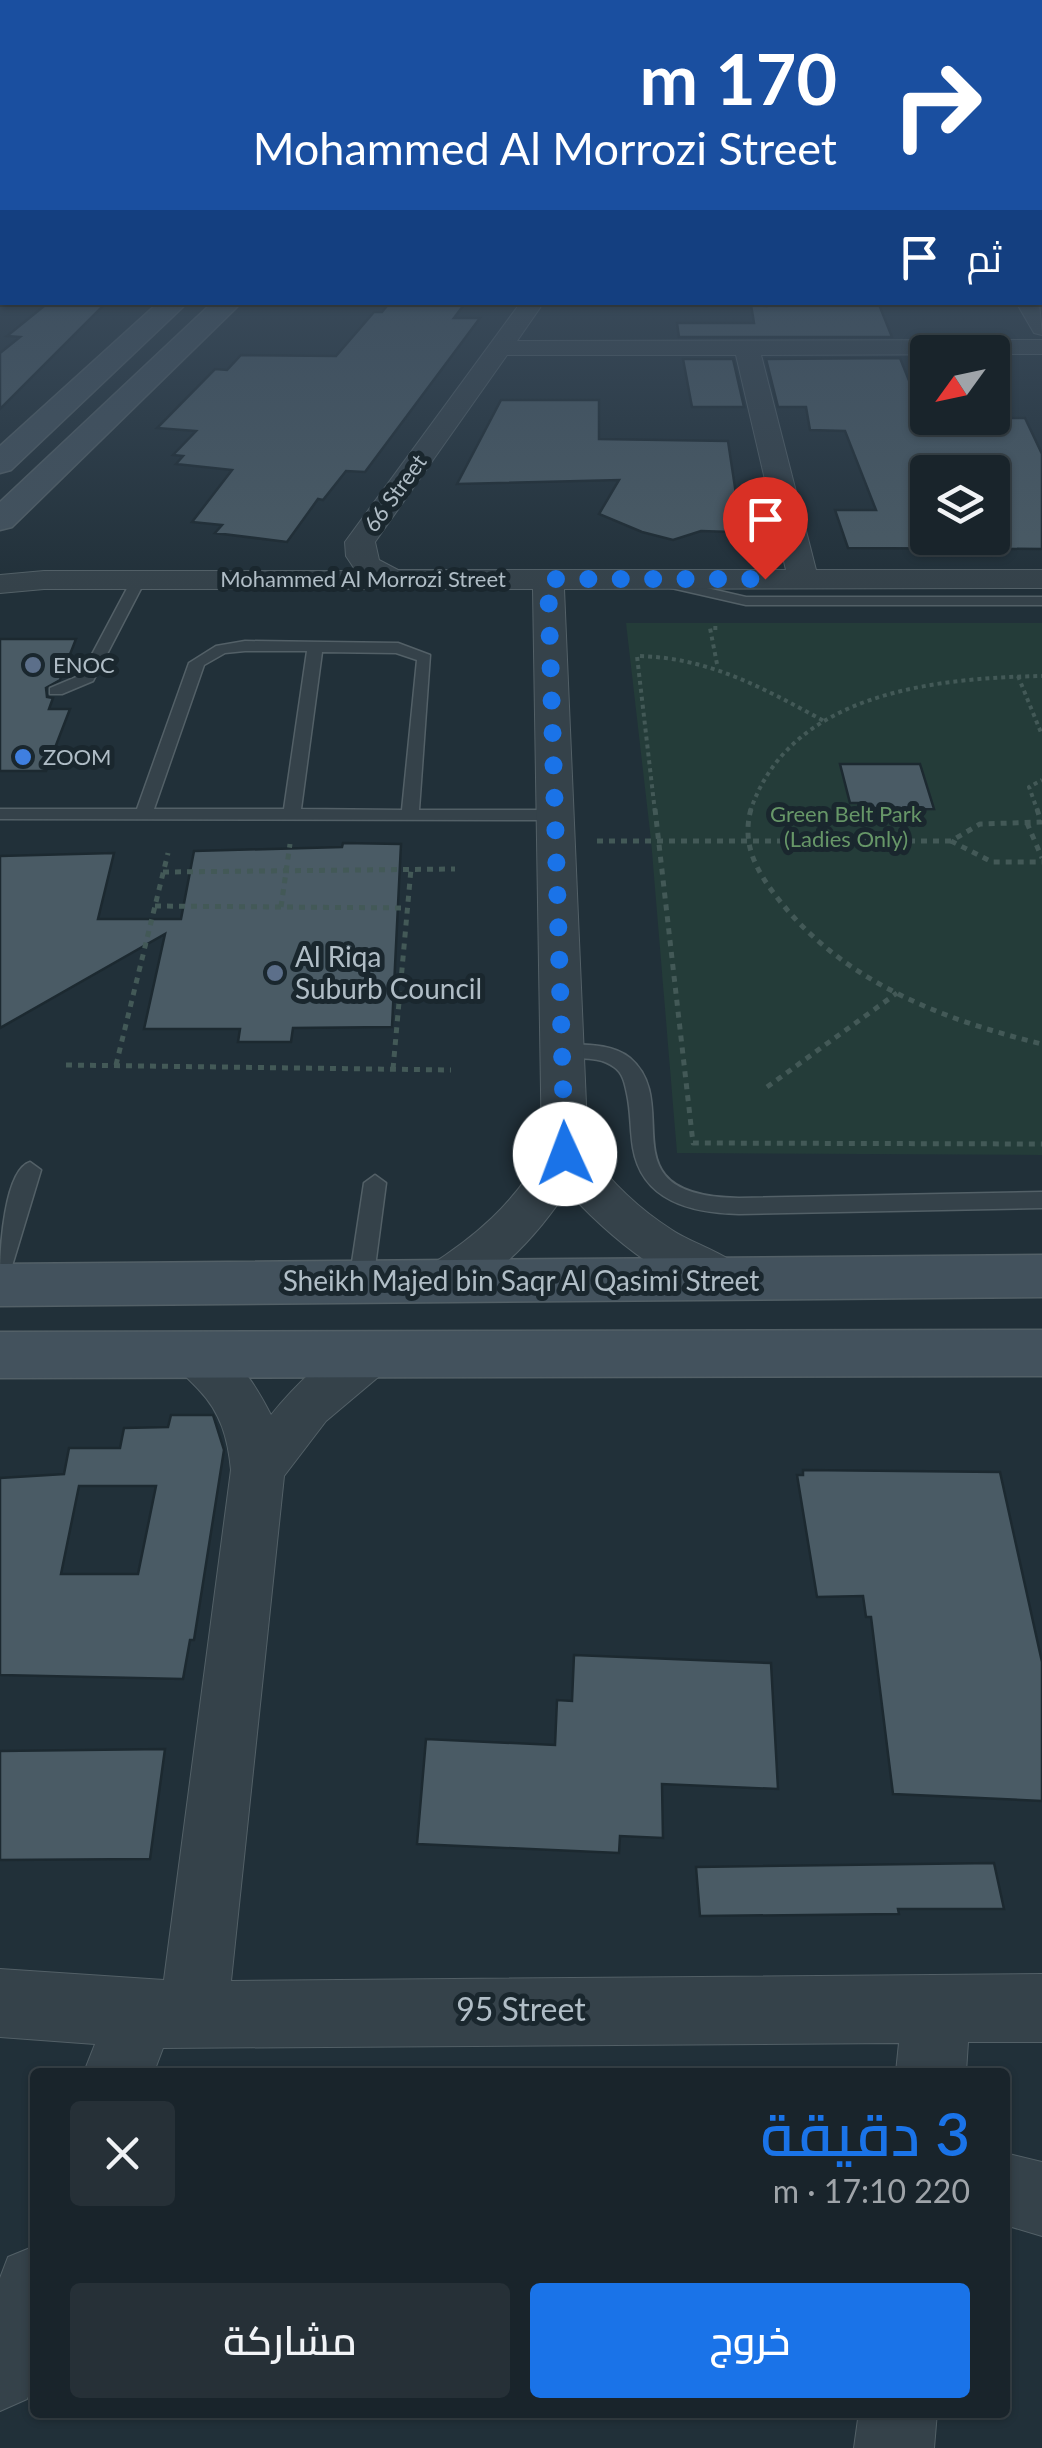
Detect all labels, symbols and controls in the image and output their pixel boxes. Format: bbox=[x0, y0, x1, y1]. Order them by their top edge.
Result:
text: 170 m bbox=[640, 36, 837, 120]
icon: right bbox=[872, 40, 1002, 170]
text: Mohammed Al Morrozi Street bbox=[253, 121, 837, 175]
icon: arrive bbox=[892, 230, 947, 285]
text: ثم bbox=[967, 234, 1002, 280]
north arrow bbox=[910, 335, 1010, 435]
map controls bbox=[910, 335, 1010, 555]
street label: 66 Street bbox=[357, 449, 432, 537]
button: layers bbox=[910, 455, 1010, 555]
pin bbox=[723, 477, 808, 580]
icon: arrive bbox=[738, 492, 793, 547]
street label: Mohammed Al Morrozi Street bbox=[220, 565, 506, 592]
place label: ENOC bbox=[53, 651, 115, 678]
marker: ENOC bbox=[22, 654, 44, 676]
place label: ZOOM bbox=[43, 743, 112, 770]
marker: ZOOM bbox=[12, 746, 34, 768]
park label: Green Belt Park (Ladies Only) bbox=[770, 800, 923, 852]
place label: Al Riqa Suburb Council bbox=[295, 939, 482, 1005]
marker: Al Riqa Suburb Council bbox=[264, 962, 286, 984]
position arrow bbox=[513, 1102, 617, 1206]
street label: Sheikh Majed bin Saqr Al Qasimi Street bbox=[283, 1263, 759, 1297]
street label: 95 Street bbox=[456, 1989, 586, 2028]
text: 3 دقيقة bbox=[760, 2097, 970, 2169]
button: close bbox=[70, 2101, 175, 2206]
text: 220 m · 17:10 bbox=[773, 2171, 970, 2210]
button: مشاركة bbox=[70, 2283, 510, 2398]
button: خروج bbox=[530, 2283, 970, 2398]

